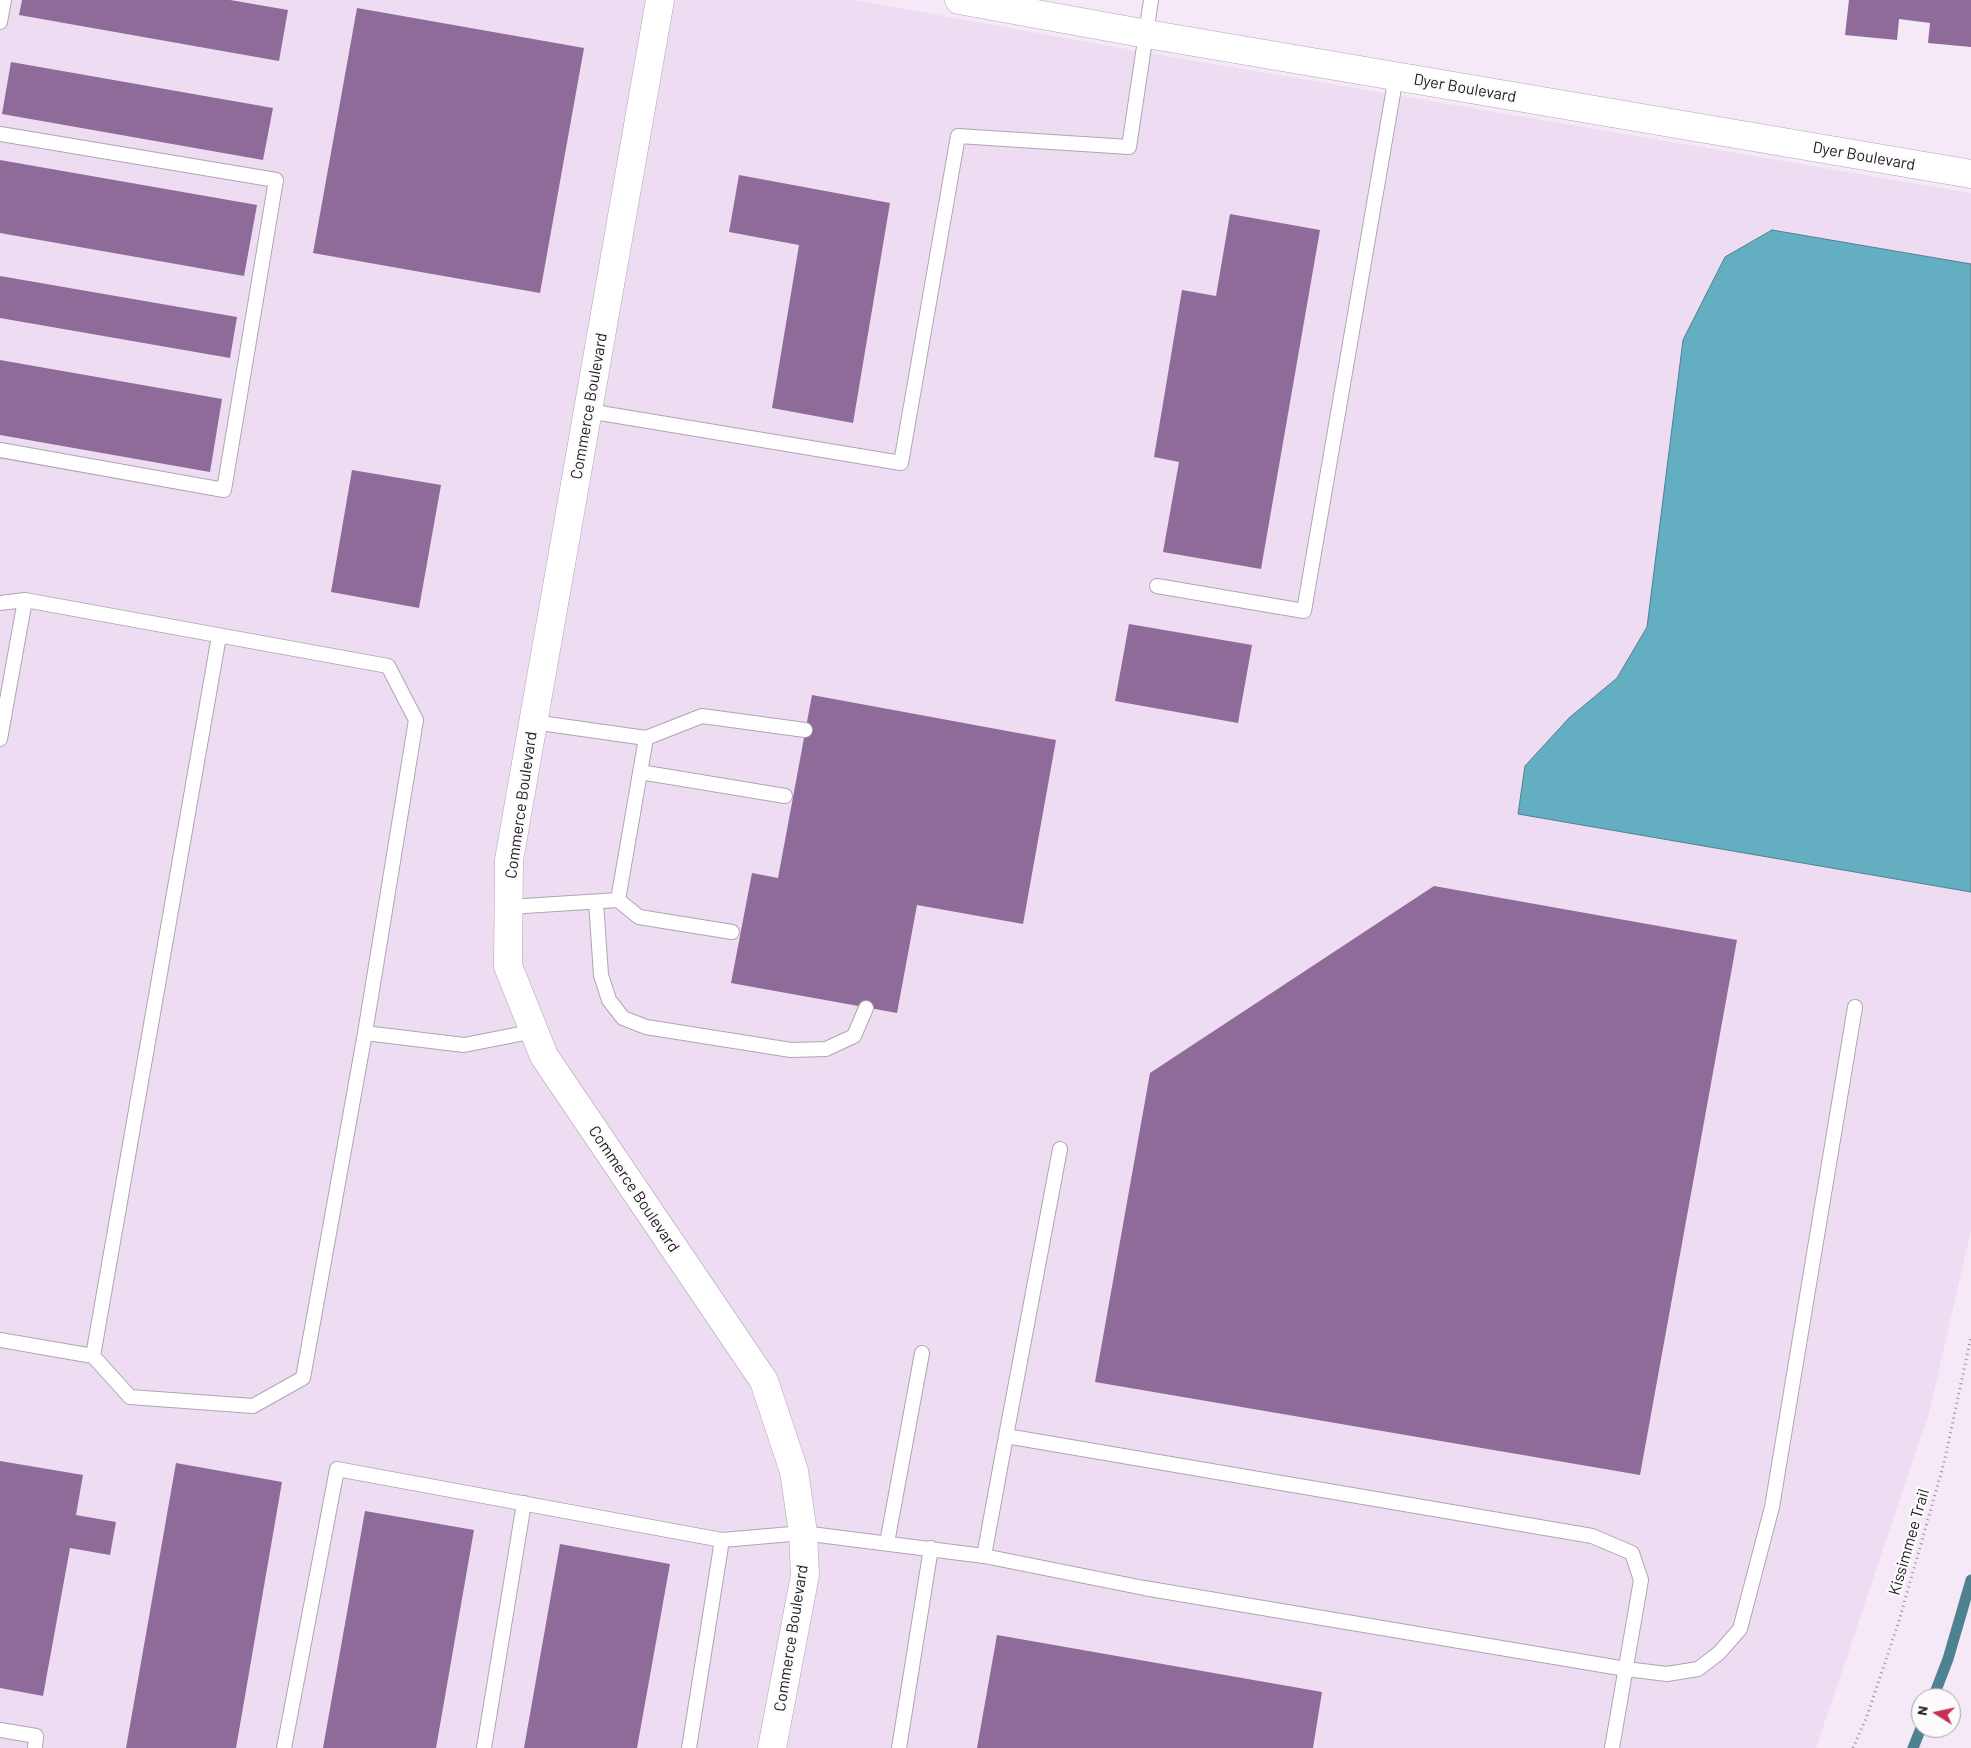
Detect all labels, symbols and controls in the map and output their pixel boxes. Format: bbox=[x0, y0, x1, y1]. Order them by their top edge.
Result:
street label: Dyer Boulevard bbox=[1412, 70, 1518, 106]
street label: Dyer Boulevard bbox=[1811, 138, 1917, 174]
street label: Commerce Boulevard bbox=[567, 331, 611, 481]
street label: Commerce Boulevard bbox=[501, 730, 541, 880]
street label: Commerce Boulevard bbox=[585, 1122, 683, 1256]
street label: Kissimmee Trail bbox=[1885, 1487, 1933, 1597]
street label: Commerce Boulevard bbox=[770, 1563, 812, 1713]
north arrow bbox=[1911, 1688, 1961, 1738]
text: N bbox=[1913, 1704, 1931, 1717]

